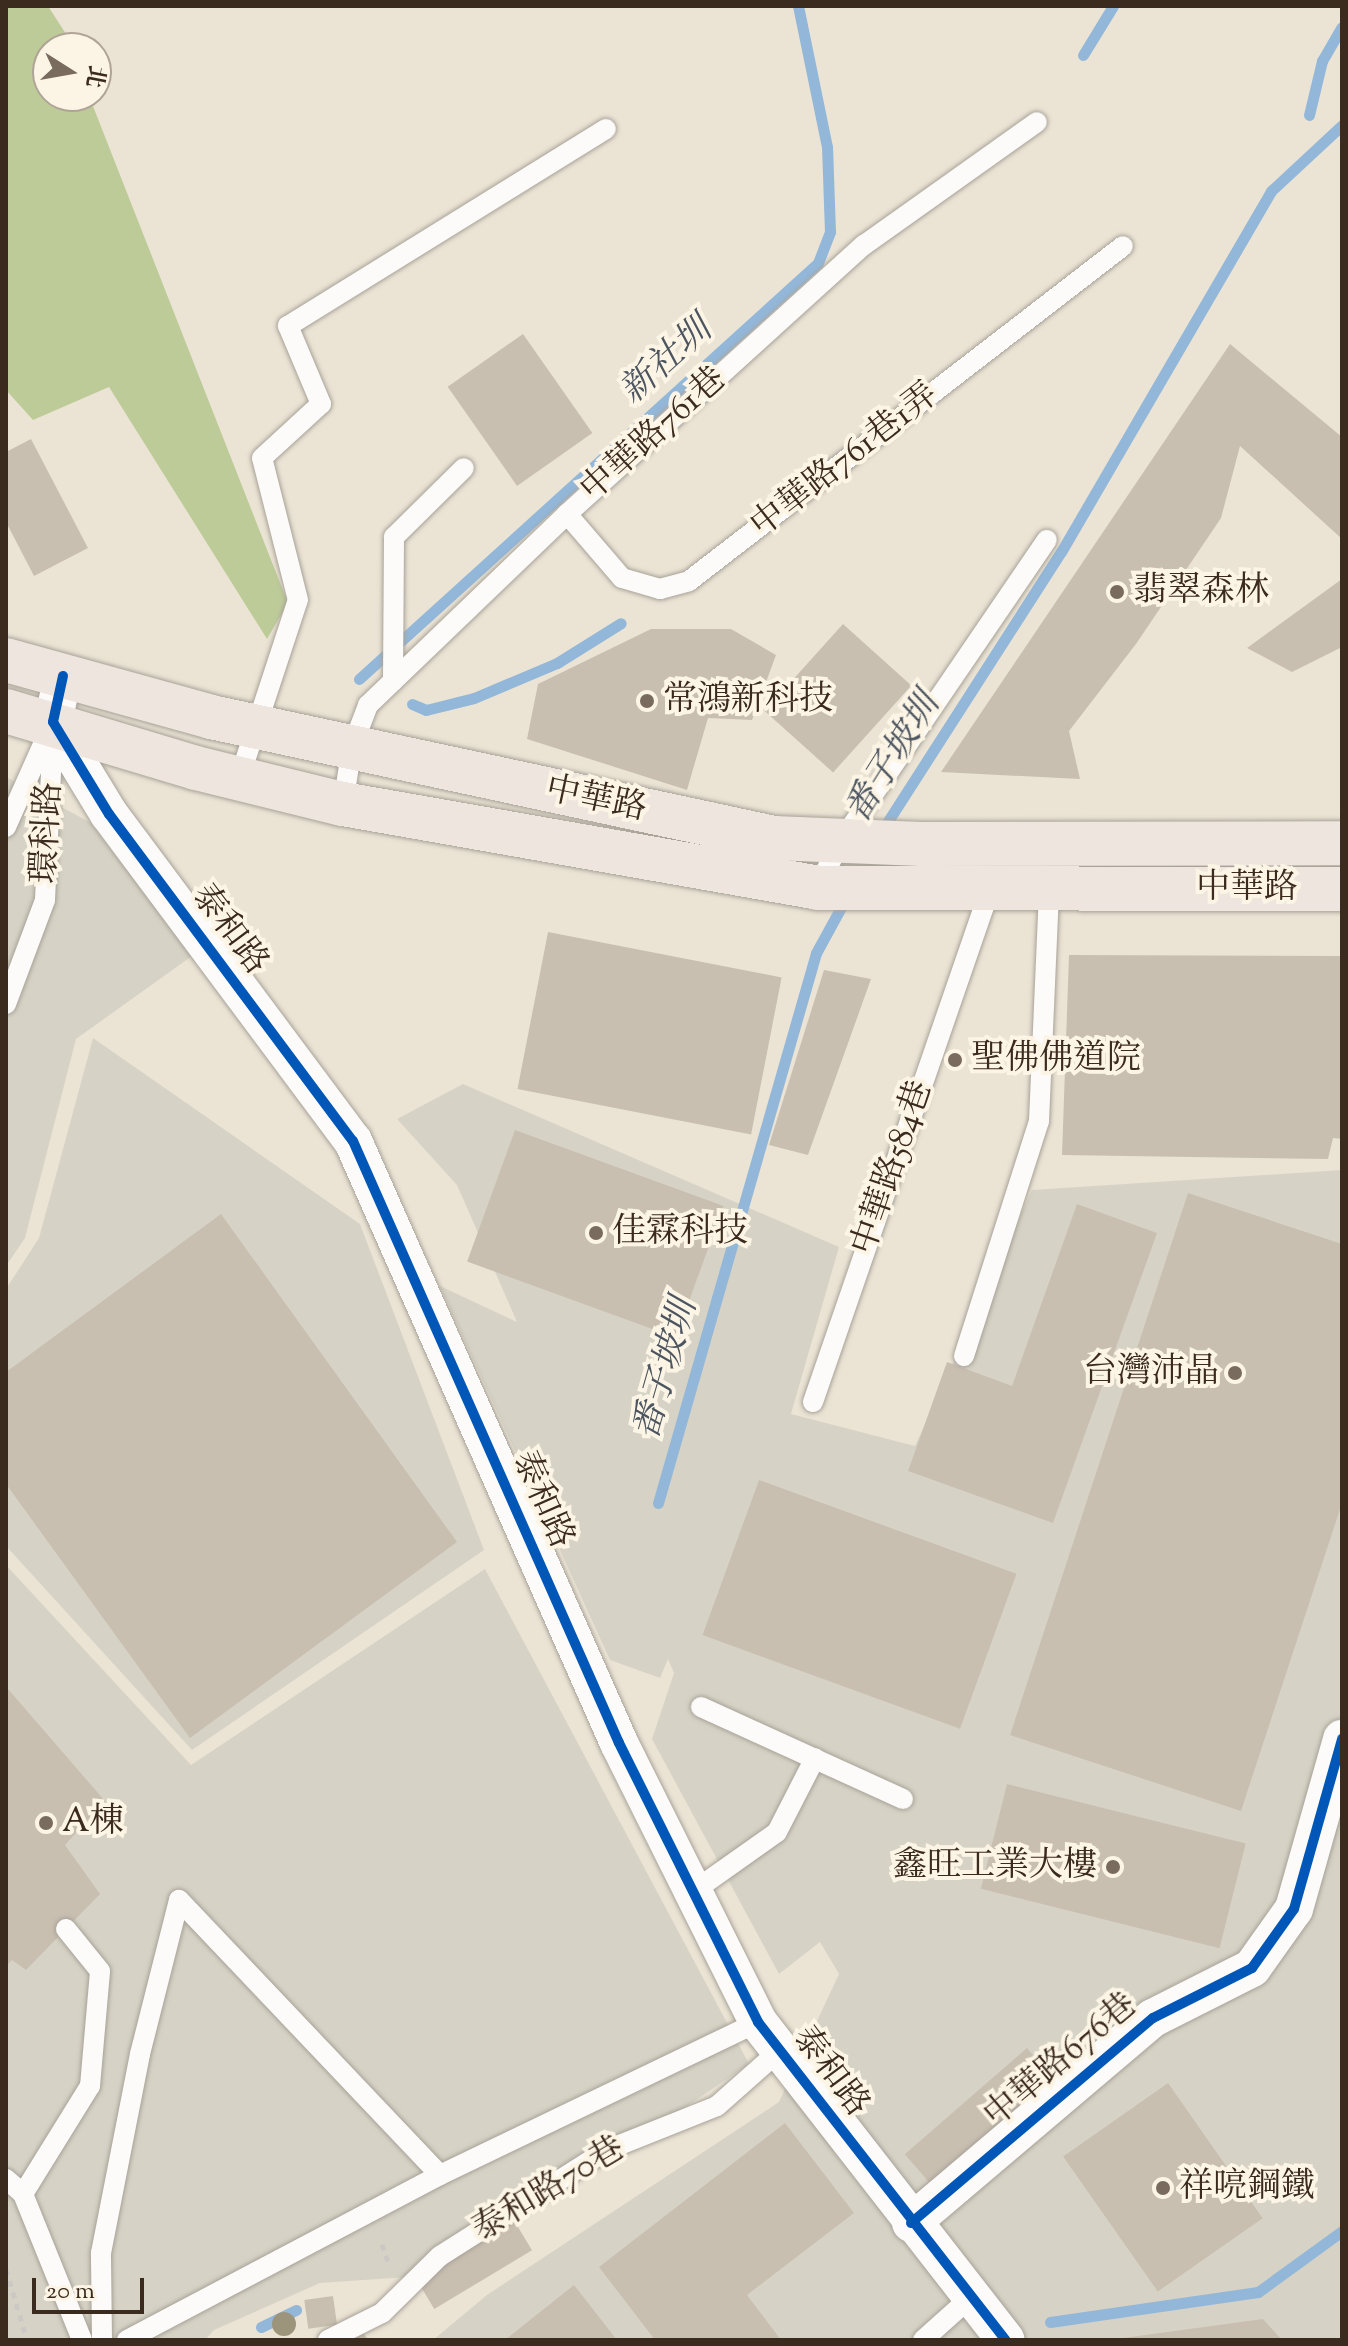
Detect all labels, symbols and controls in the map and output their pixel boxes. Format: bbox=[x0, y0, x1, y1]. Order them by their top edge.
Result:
north arrow bbox=[32, 32, 112, 112]
text: 北 bbox=[76, 62, 111, 90]
water label: 新社圳 bbox=[612, 310, 722, 414]
street label: 中華路761巷 bbox=[573, 359, 735, 511]
street label: 中華路761巷1弄 bbox=[743, 375, 947, 547]
place label: 翡翠森林 bbox=[1133, 572, 1269, 612]
marker: 翡翠森林 bbox=[1108, 583, 1126, 601]
place label: 常鴻新科技 bbox=[663, 681, 833, 721]
water label: 番子坡圳 bbox=[838, 686, 950, 832]
marker: 常鴻新科技 bbox=[638, 692, 656, 710]
street label: 中華路 bbox=[542, 769, 650, 831]
street label: 環科路 bbox=[25, 781, 71, 885]
street label: 中華路 bbox=[1196, 869, 1298, 909]
street label: 泰和路 bbox=[182, 877, 276, 983]
place label: 聖佛佛道院 bbox=[971, 1040, 1141, 1080]
marker: 聖佛佛道院 bbox=[946, 1051, 964, 1069]
street label: 中華路584巷 bbox=[844, 1076, 942, 1260]
place label: 佳霖科技 bbox=[612, 1213, 748, 1253]
marker: 佳霖科技 bbox=[587, 1224, 605, 1242]
water label: 番子坡圳 bbox=[626, 1295, 708, 1445]
place label: 台灣沛晶 bbox=[1083, 1353, 1219, 1393]
marker: 台灣沛晶 bbox=[1226, 1364, 1244, 1382]
street label: 泰和路 bbox=[503, 1445, 581, 1555]
place label: A棟 bbox=[62, 1803, 124, 1843]
marker: A棟 bbox=[37, 1814, 55, 1832]
place label: 鑫旺工業大樓 bbox=[893, 1847, 1097, 1887]
marker: 鑫旺工業大樓 bbox=[1104, 1858, 1122, 1876]
street label: 中華路676巷 bbox=[976, 1985, 1146, 2137]
street label: 泰和路 bbox=[783, 2019, 877, 2125]
street label: 泰和路70巷 bbox=[465, 2129, 633, 2251]
place label: 祥喨鋼鐵 bbox=[1179, 2168, 1315, 2208]
marker: 祥喨鋼鐵 bbox=[1154, 2179, 1172, 2197]
scale bar bbox=[36, 2262, 148, 2312]
text: 20 m bbox=[46, 2275, 95, 2309]

